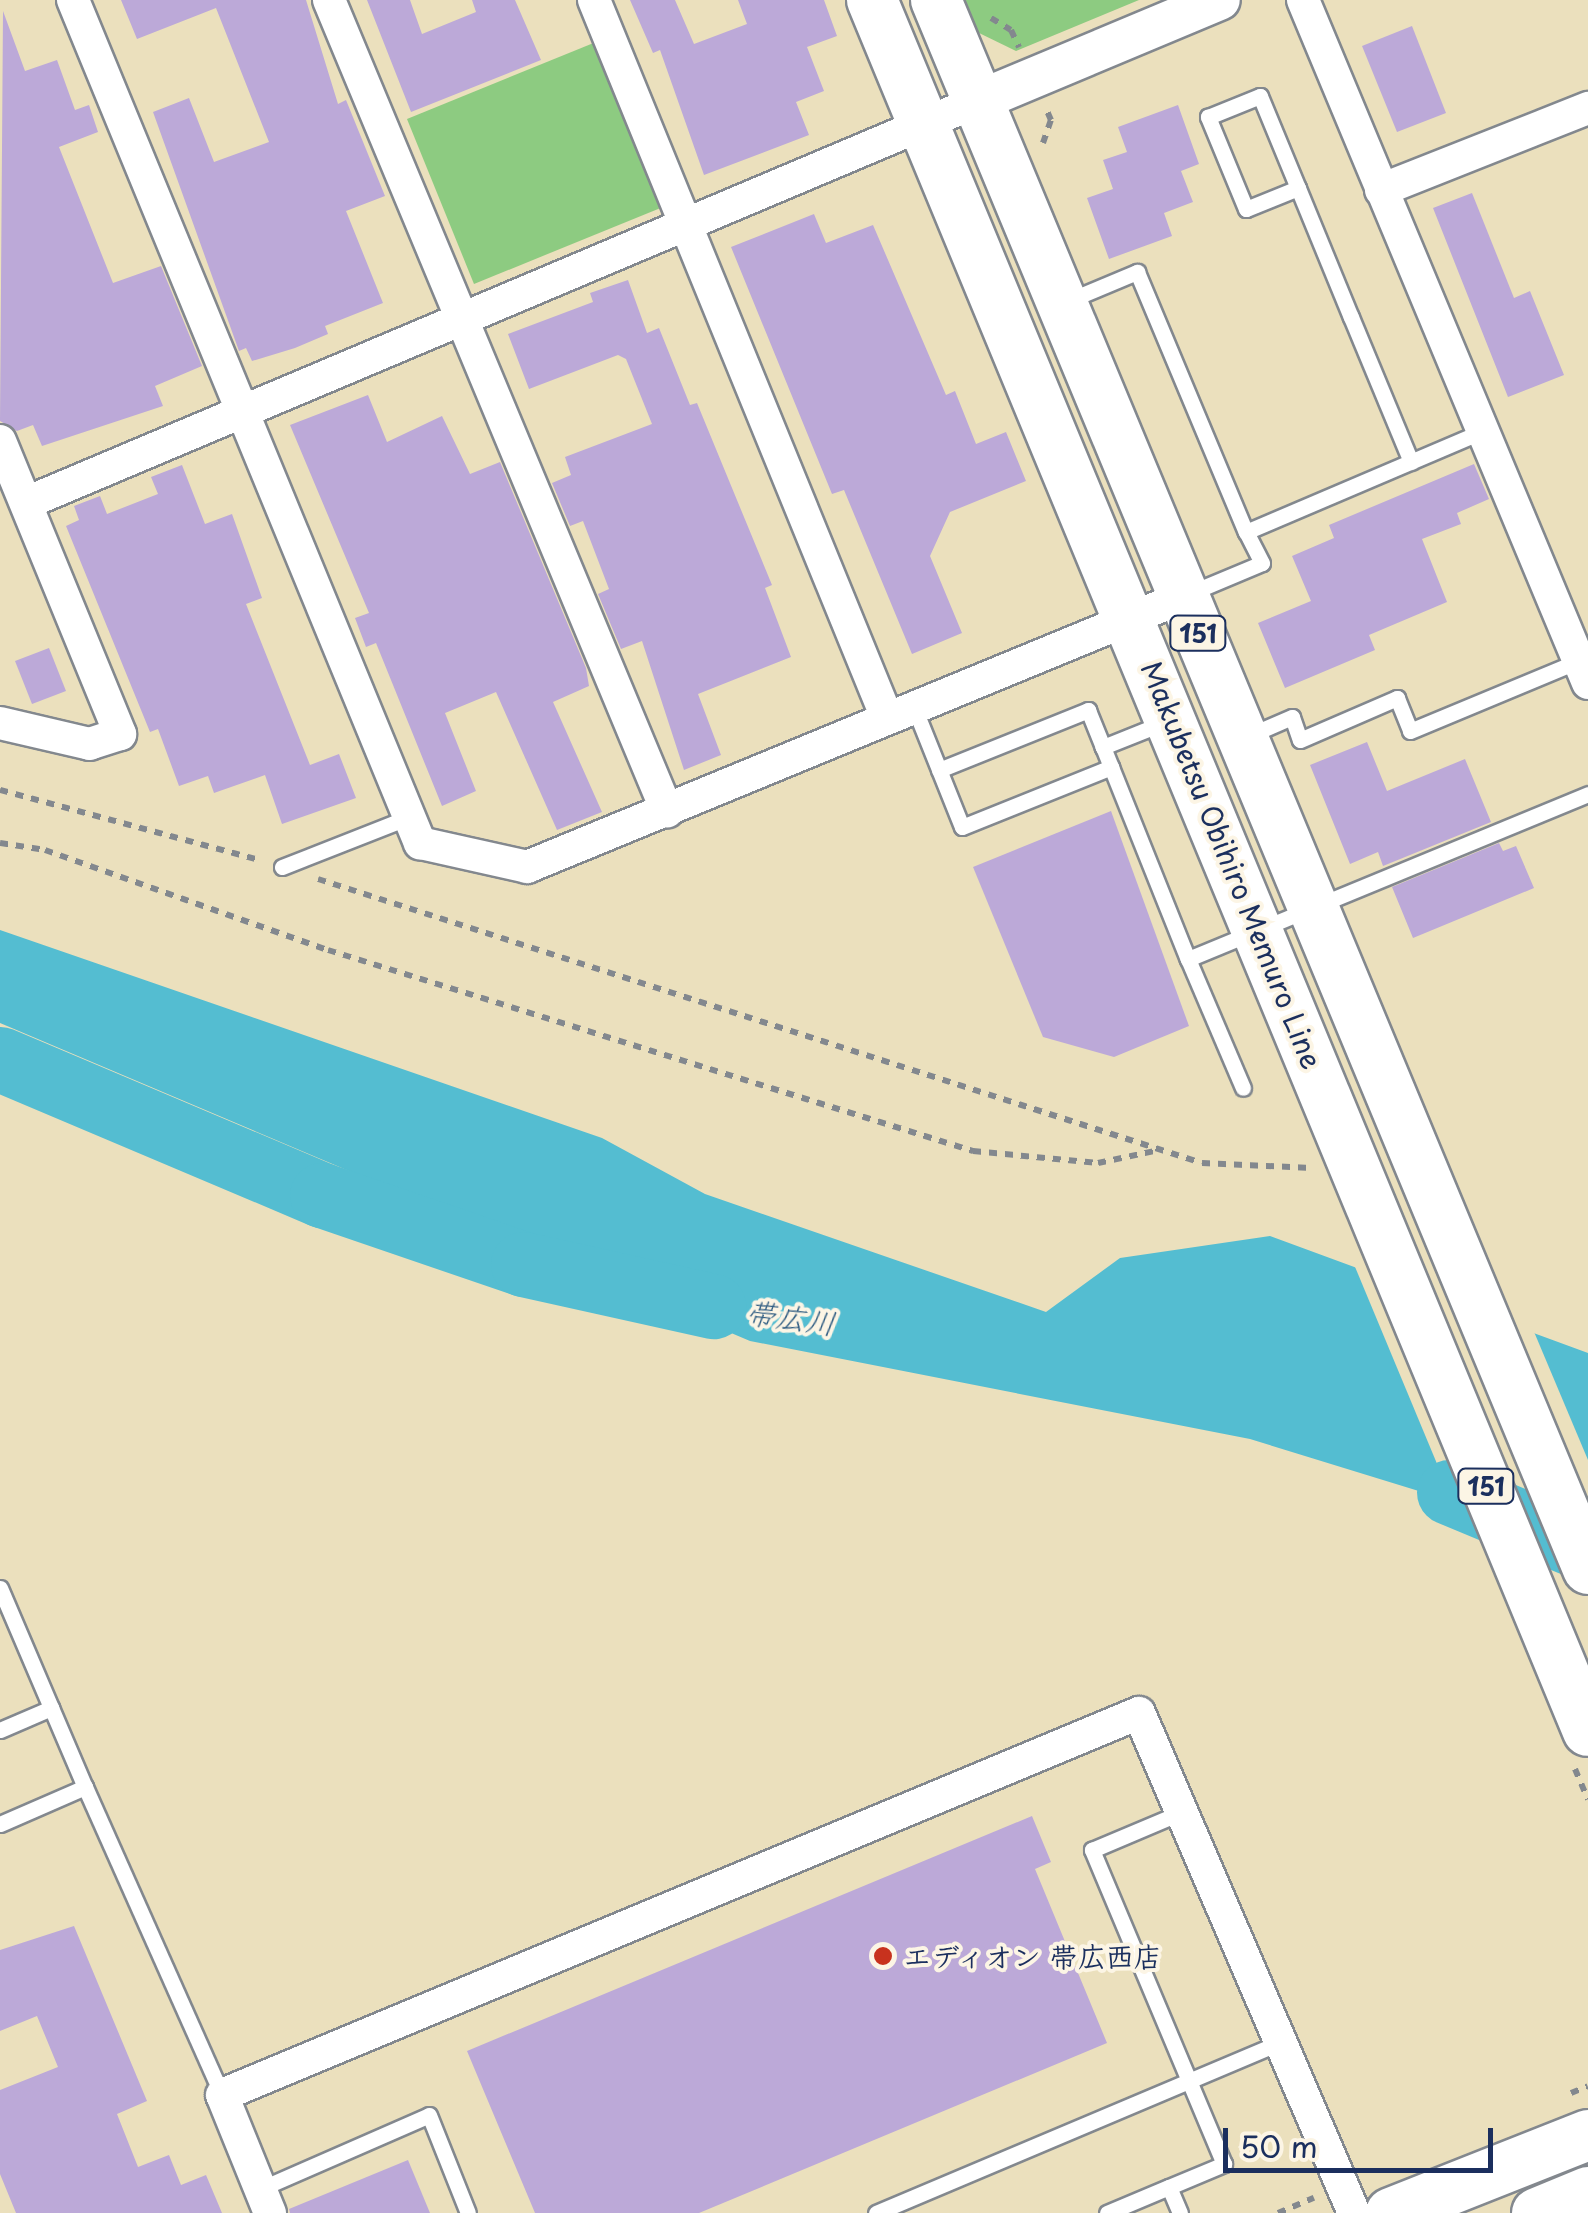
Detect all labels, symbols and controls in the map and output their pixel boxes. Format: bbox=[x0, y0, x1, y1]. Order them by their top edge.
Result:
road number: 151 bbox=[1168, 613, 1228, 653]
street label: Makubetsu Obihiro Memuro Line bbox=[1134, 655, 1330, 1075]
water label: 帯広川 bbox=[744, 1293, 838, 1341]
road number: 151 bbox=[1456, 1466, 1516, 1506]
place label: エディオン 帯広西店 bbox=[903, 1939, 1164, 1973]
marker: エディオン 帯広西店 bbox=[872, 1945, 894, 1967]
scale bar bbox=[1228, 2108, 1498, 2170]
text: 50 m bbox=[1240, 2123, 1318, 2168]

